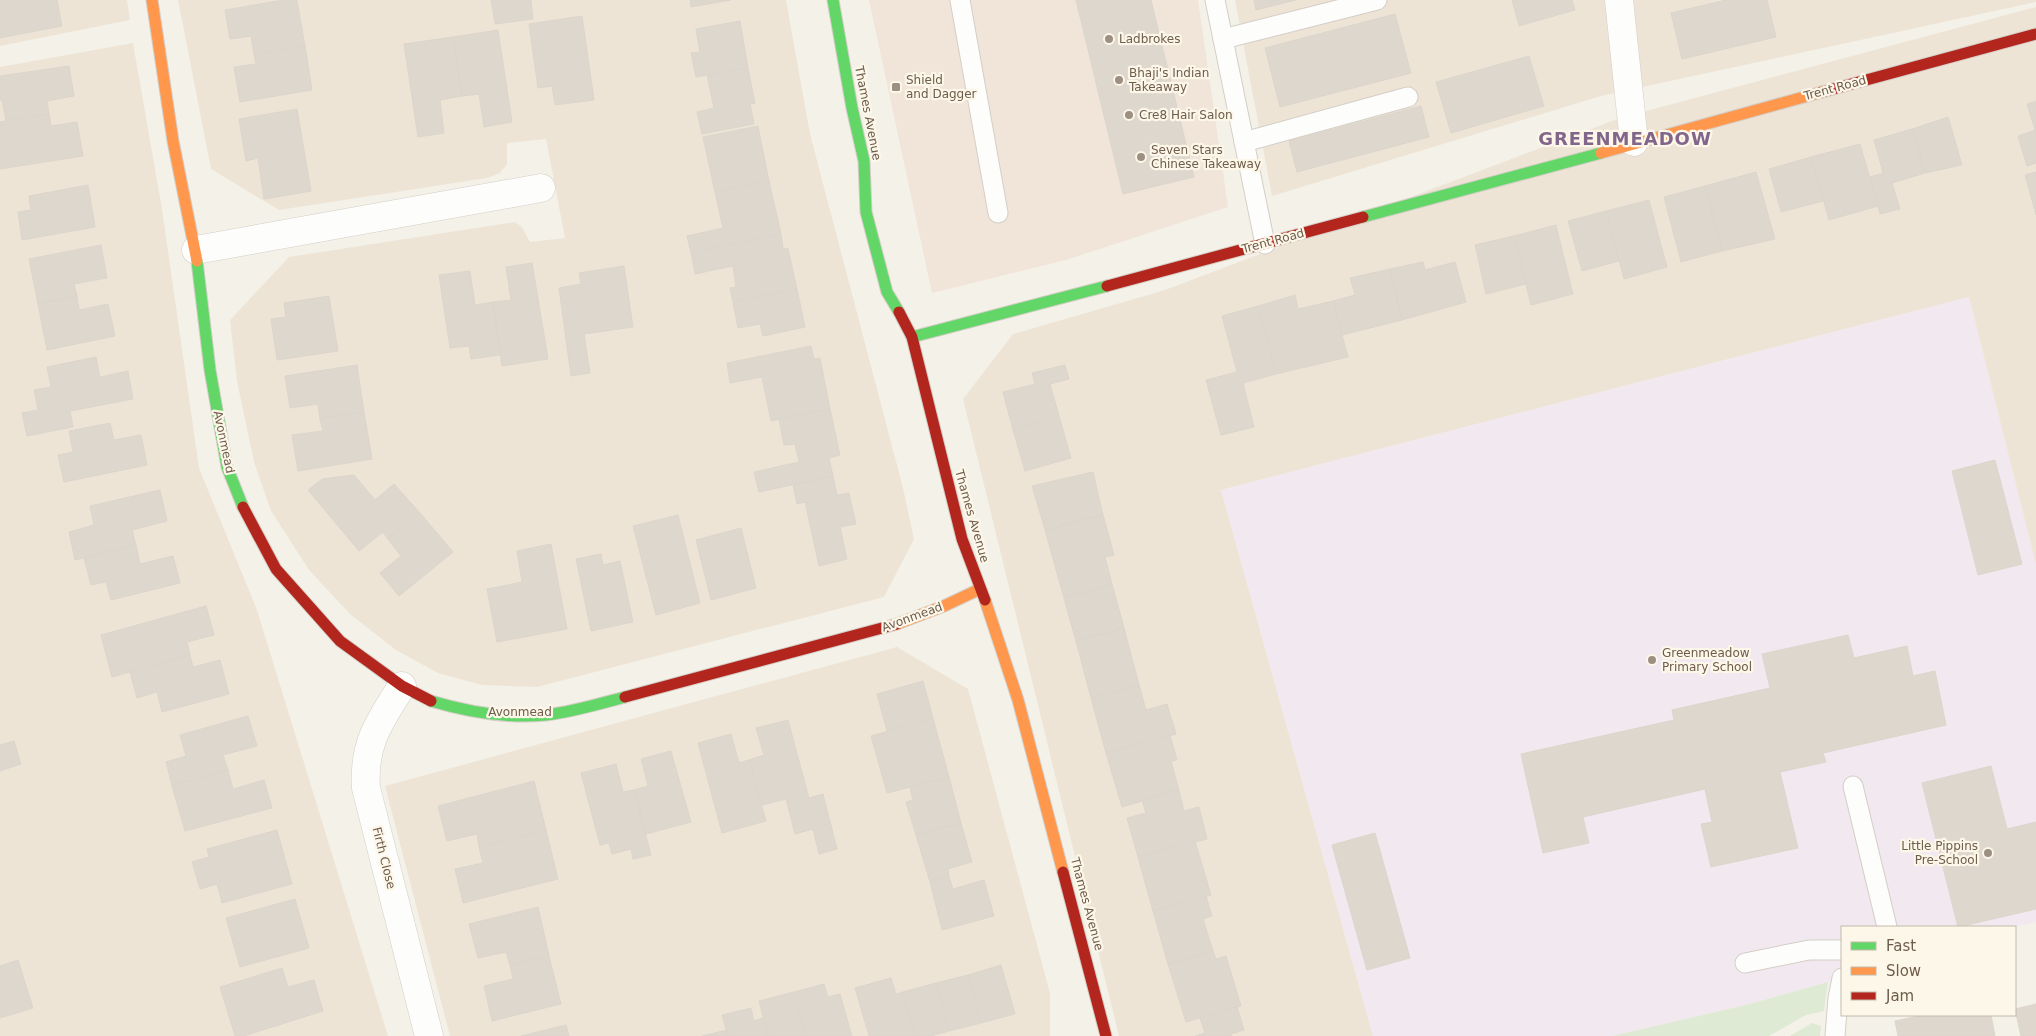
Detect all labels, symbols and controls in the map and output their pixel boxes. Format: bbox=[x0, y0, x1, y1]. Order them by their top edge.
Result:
place label: Ladbrokes bbox=[1119, 32, 1180, 46]
marker: Ladbrokes bbox=[1103, 33, 1115, 45]
street label: Thames Avenue bbox=[852, 64, 884, 161]
place label: Bhaji's Indian Takeaway bbox=[1128, 66, 1209, 94]
place label: Shield and Dagger bbox=[906, 73, 977, 101]
street label: Trent Road bbox=[1801, 73, 1868, 103]
marker: Bhaji's Indian Takeaway bbox=[1113, 74, 1125, 86]
marker: Shield and Dagger bbox=[890, 81, 902, 93]
place label: Cre8 Hair Salon bbox=[1139, 108, 1233, 122]
marker: Cre8 Hair Salon bbox=[1123, 109, 1135, 121]
district label: GREENMEADOW bbox=[1538, 128, 1712, 149]
place label: Seven Stars Chinese Takeaway bbox=[1151, 143, 1261, 171]
marker: Seven Stars Chinese Takeaway bbox=[1135, 151, 1147, 163]
street label: Trent Road bbox=[1239, 226, 1306, 256]
street label: Avonmead bbox=[211, 409, 237, 475]
street label: Thames Avenue bbox=[952, 467, 992, 564]
street label: Avonmead bbox=[880, 600, 944, 634]
place label: Greenmeadow Primary School bbox=[1662, 646, 1752, 674]
marker: Greenmeadow Primary School bbox=[1646, 654, 1658, 666]
street label: Avonmead bbox=[488, 705, 552, 719]
street label: Firth Close bbox=[370, 826, 398, 890]
place label: Little Pippins Pre-School bbox=[1901, 839, 1978, 867]
marker: Little Pippins Pre-School bbox=[1982, 847, 1994, 859]
street label: Thames Avenue bbox=[1068, 855, 1106, 952]
legend bbox=[1841, 926, 2016, 1016]
text: Fast bbox=[1886, 937, 1916, 955]
text: Slow bbox=[1886, 962, 1921, 980]
text: Jam bbox=[1885, 987, 1914, 1005]

